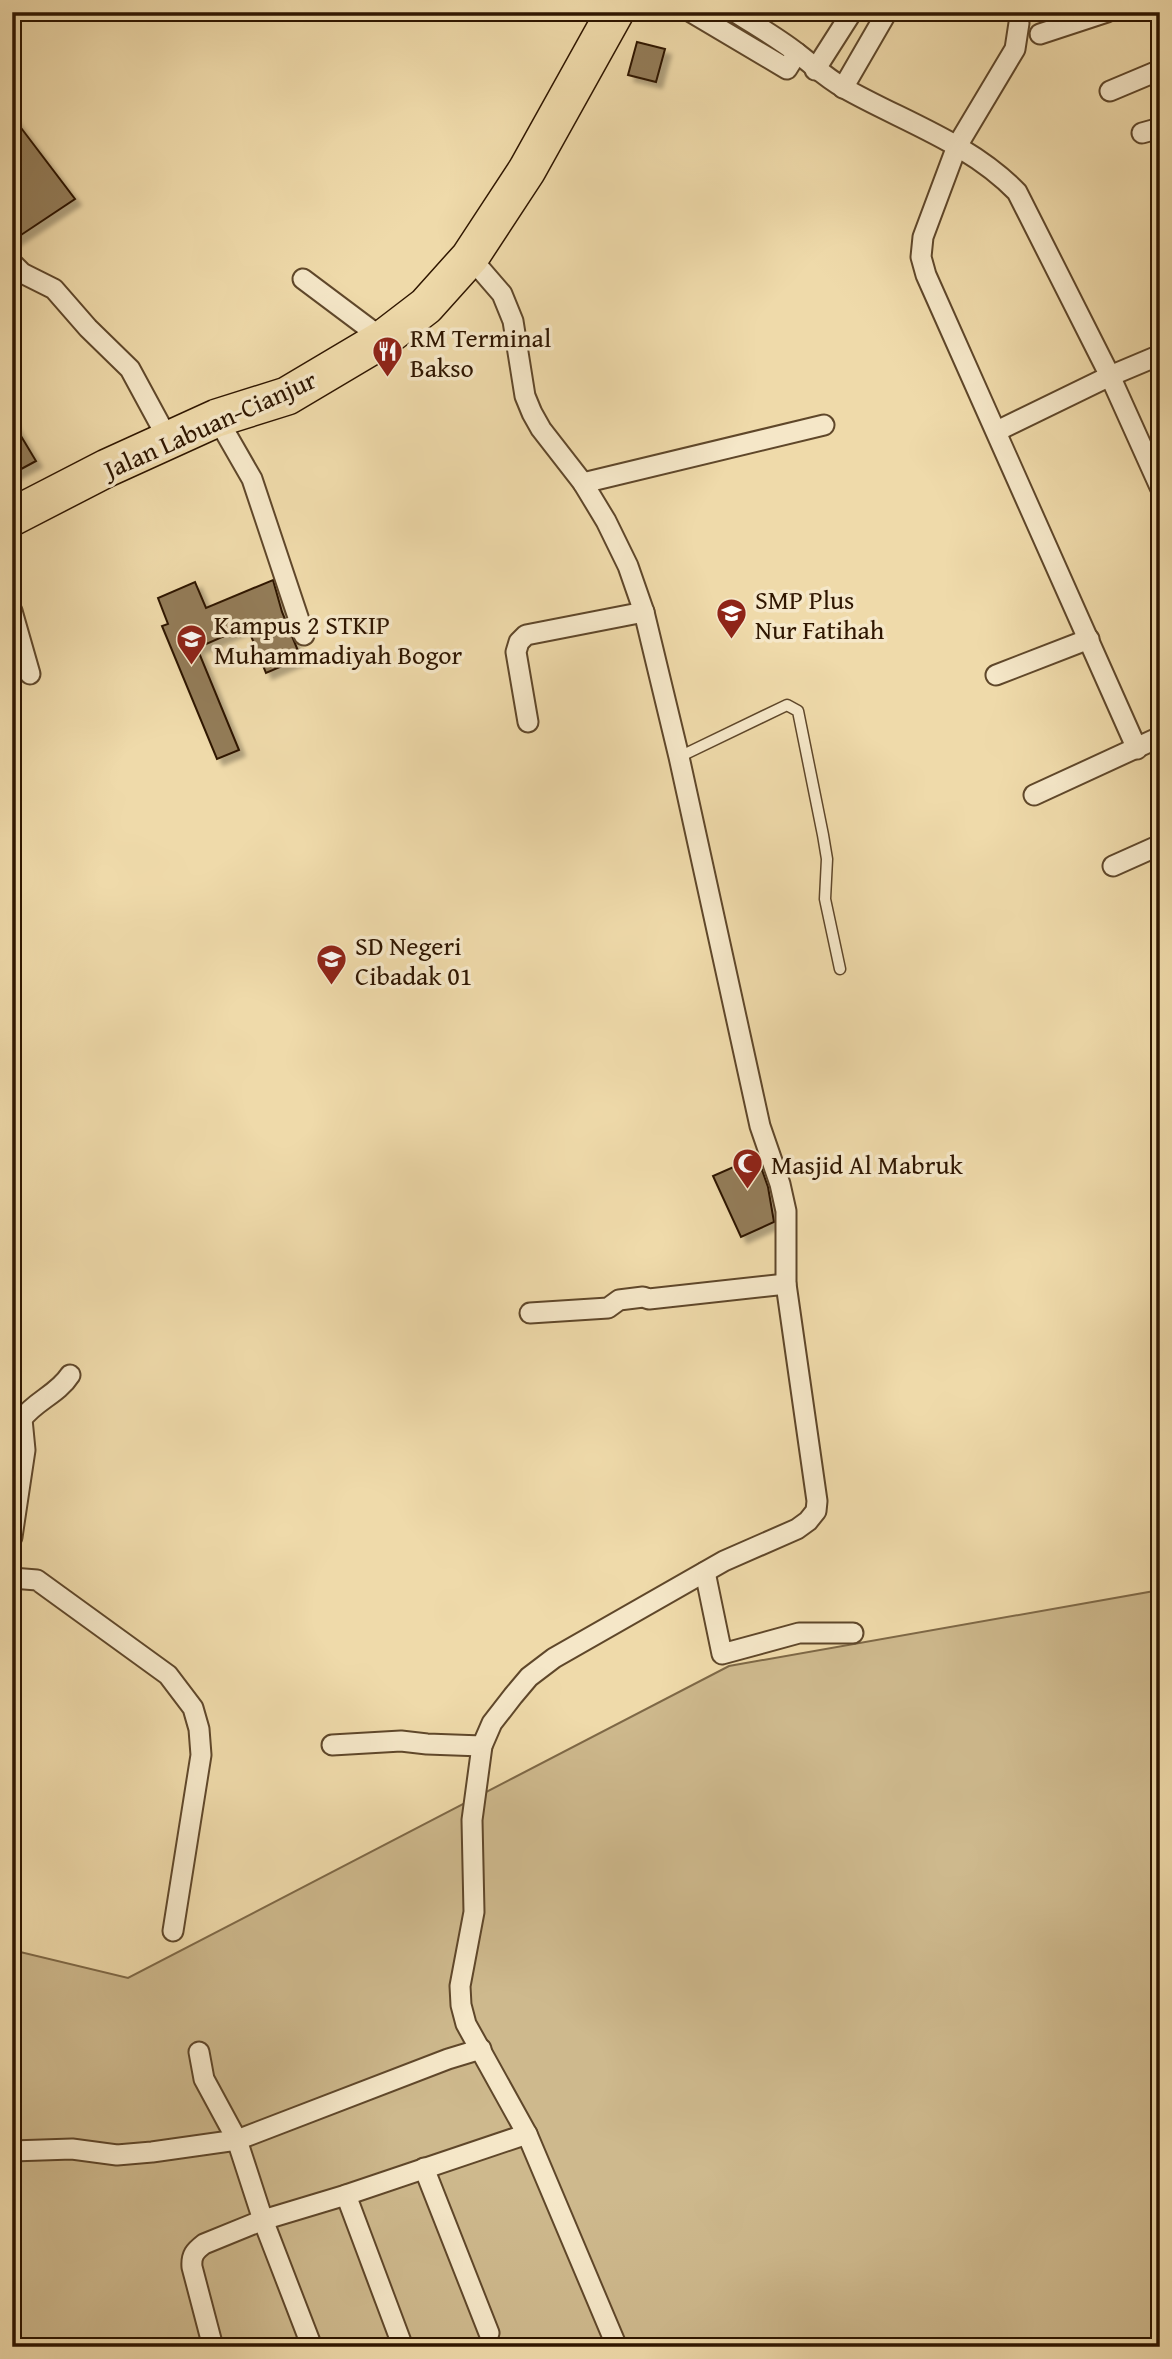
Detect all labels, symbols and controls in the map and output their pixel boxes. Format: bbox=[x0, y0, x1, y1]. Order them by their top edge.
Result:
place label: RM Terminal Bakso bbox=[410, 318, 551, 387]
restaurant icon: RM Terminal Bakso bbox=[370, 335, 404, 379]
street label: Jalan Labuan-Cianjur bbox=[95, 360, 323, 490]
place label: SMP Plus Nur Fatihah bbox=[755, 580, 885, 649]
school or university icon: SMP Plus Nur Fatihah bbox=[715, 597, 749, 641]
place label: Kampus 2 STKIP Muhammadiyah Bogor bbox=[214, 605, 463, 674]
school or university icon: Kampus 2 STKIP Muhammadiyah Bogor bbox=[174, 622, 208, 666]
place label: SD Negeri Cibadak 01 bbox=[355, 926, 472, 995]
school or university icon: SD Negeri Cibadak 01 bbox=[315, 943, 349, 987]
place label: Masjid Al Mabruk bbox=[771, 1145, 963, 1184]
mosque icon: Masjid Al Mabruk bbox=[731, 1147, 765, 1191]

